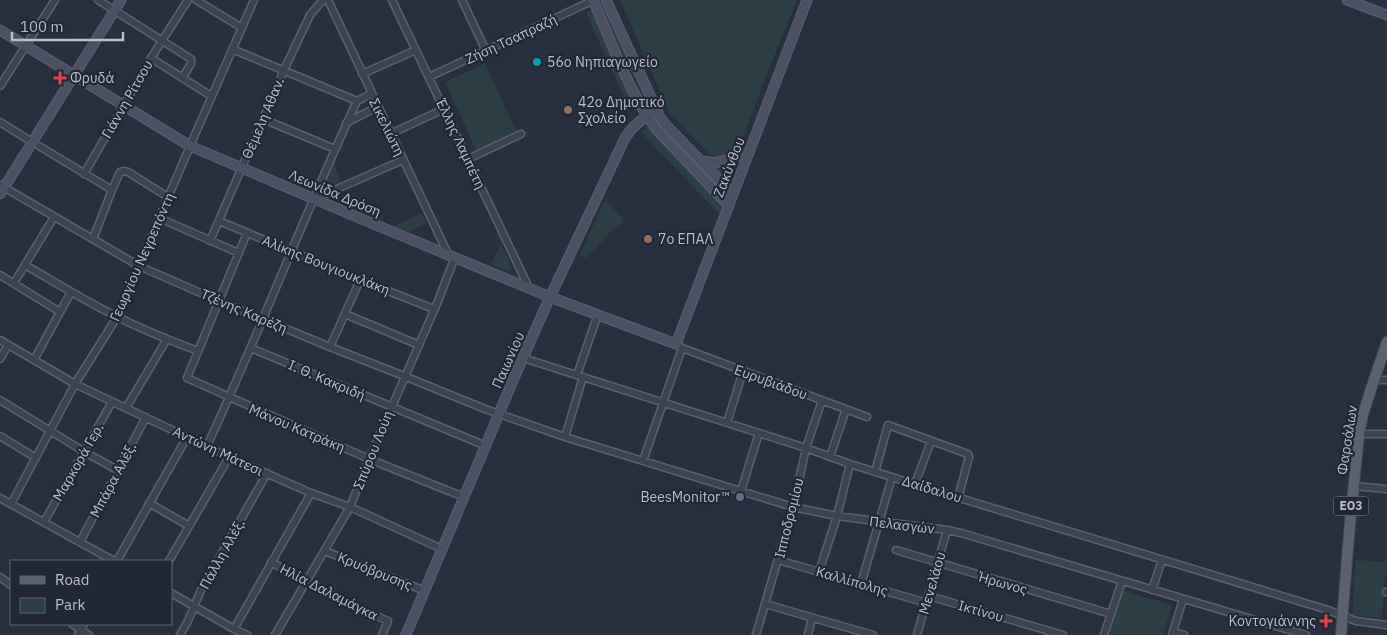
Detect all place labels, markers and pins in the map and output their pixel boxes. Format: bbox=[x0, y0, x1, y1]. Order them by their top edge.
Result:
place label: 56ο Νηπιαγωγείο bbox=[547, 53, 658, 71]
marker: 56ο Νηπιαγωγείο bbox=[531, 56, 543, 68]
place label: Φρυδά bbox=[70, 69, 114, 87]
marker: Φρυδά bbox=[54, 72, 66, 84]
place label: 42ο Δημοτικό Σχολείο bbox=[578, 93, 665, 127]
marker: 42ο Δημοτικό Σχολείο bbox=[562, 104, 574, 116]
place label: 7ο ΕΠΑΛ bbox=[658, 230, 714, 248]
marker: 7ο ΕΠΑΛ bbox=[642, 233, 654, 245]
place label: BeesMonitor™ bbox=[640, 488, 730, 506]
marker: BeesMonitor™ bbox=[734, 491, 746, 503]
place label: Κοντογιάννης bbox=[1228, 612, 1316, 630]
marker: Κοντογιάννης bbox=[1320, 615, 1332, 627]

